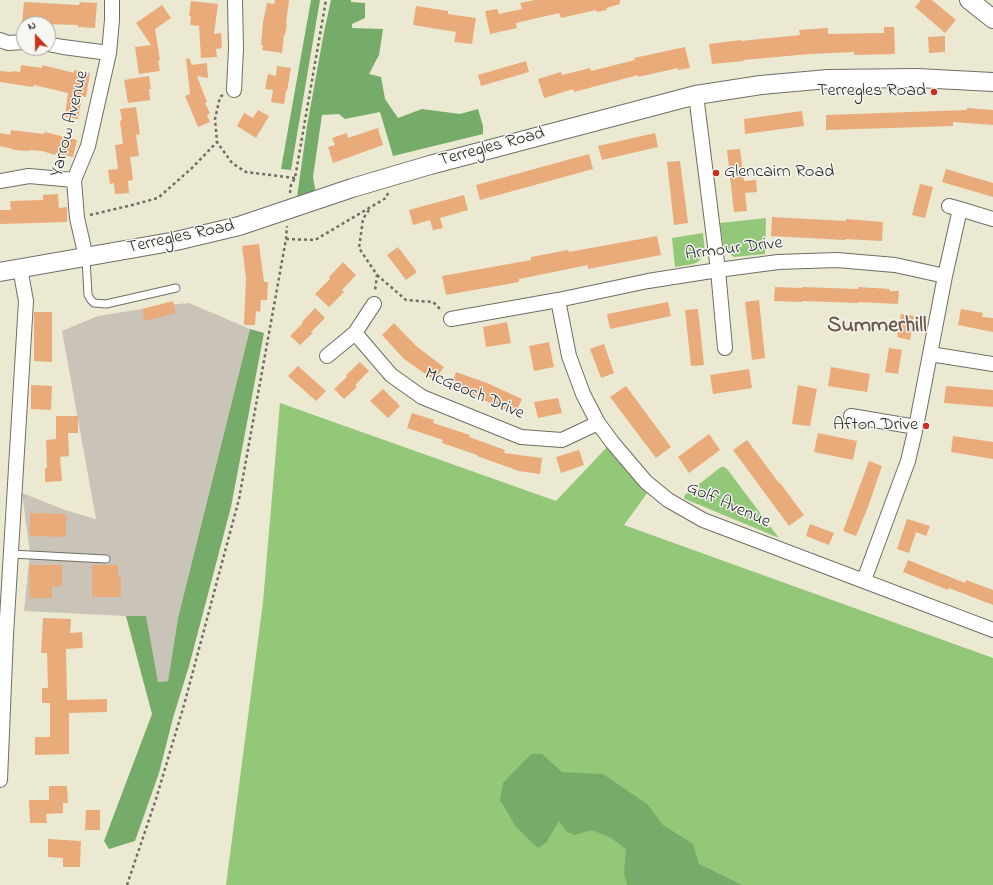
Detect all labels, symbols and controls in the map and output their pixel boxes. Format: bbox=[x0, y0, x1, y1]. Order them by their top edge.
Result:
north arrow bbox=[16, 16, 56, 56]
text: N bbox=[25, 17, 38, 35]
street label: Yarrow Avenue bbox=[47, 69, 95, 179]
place label: Terregles Road bbox=[817, 81, 926, 103]
marker: Terregles Road bbox=[929, 87, 939, 97]
street label: Terregles Road bbox=[437, 123, 547, 173]
place label: Glencairn Road bbox=[724, 162, 834, 184]
marker: Glencairn Road bbox=[711, 168, 721, 178]
street label: Terregles Road bbox=[126, 216, 236, 260]
street label: Armour Drive bbox=[684, 233, 784, 267]
district label: Summerhill bbox=[827, 314, 927, 340]
street label: McGeoch Drive bbox=[421, 364, 527, 426]
place label: Afton Drive bbox=[833, 415, 918, 437]
marker: Afton Drive bbox=[921, 421, 931, 431]
street label: Golf Avenue bbox=[683, 478, 773, 534]

